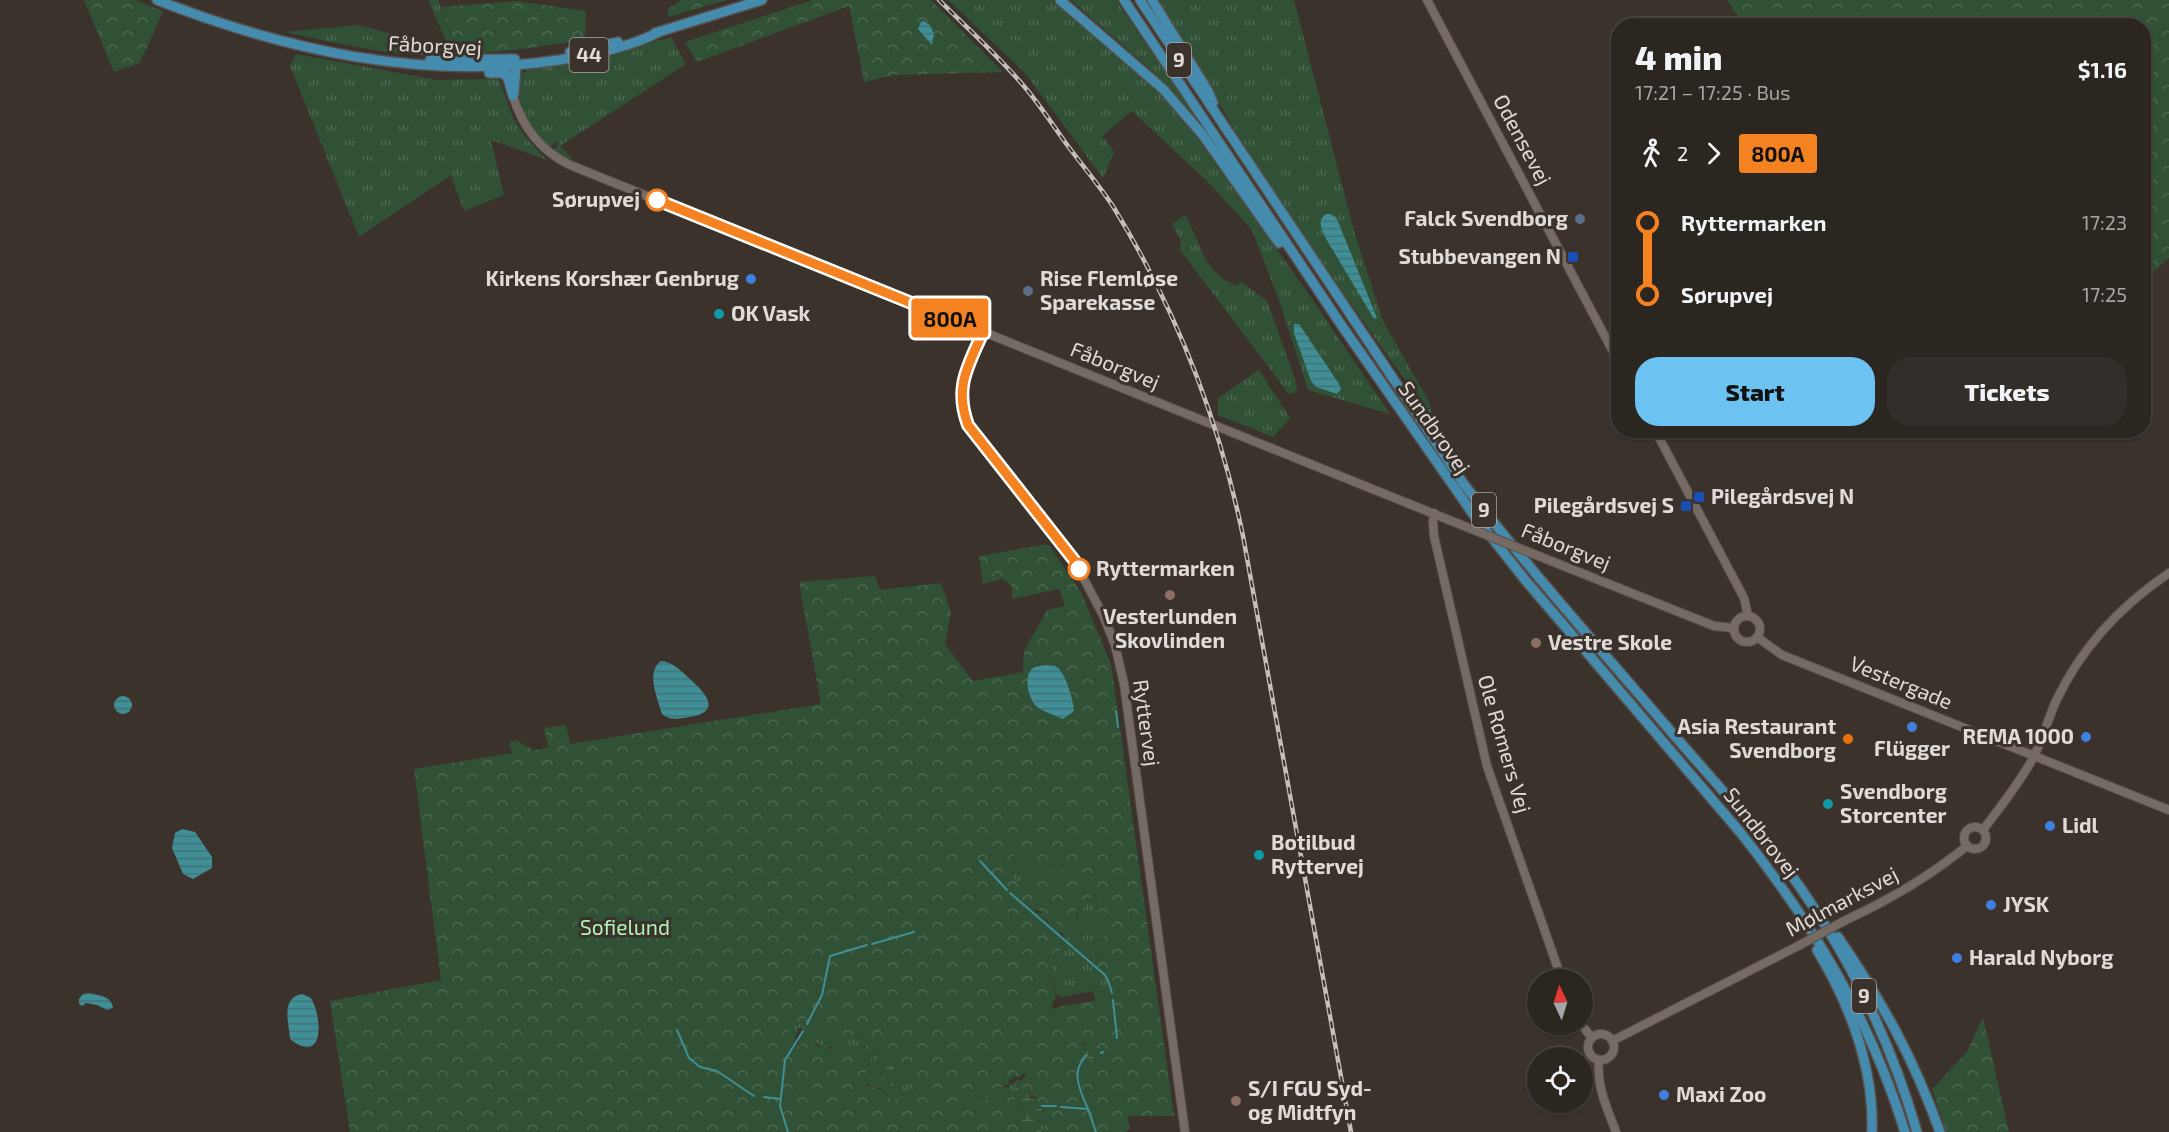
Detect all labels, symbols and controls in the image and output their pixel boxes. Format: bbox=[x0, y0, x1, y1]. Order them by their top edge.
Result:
street label: Fåborgvej bbox=[388, 30, 483, 60]
text: 4 min bbox=[1635, 37, 1722, 77]
road number: 44 bbox=[570, 38, 608, 72]
road number: 9 bbox=[1167, 43, 1191, 77]
text: $1.16 bbox=[2078, 56, 2127, 82]
text: 17:21 – 17:25 · Bus bbox=[1635, 80, 1790, 104]
street label: Odensevej bbox=[1488, 90, 1558, 189]
icon: walk bbox=[1635, 137, 1668, 170]
icon: forward bbox=[1697, 137, 1730, 170]
text: 2 bbox=[1677, 141, 1688, 165]
text: 800A bbox=[1751, 141, 1805, 166]
place label: Sørupvej bbox=[552, 186, 640, 211]
marker: Sørupvej bbox=[646, 189, 668, 211]
place label: Falck Svendborg bbox=[1404, 205, 1568, 230]
text: Ryttermarken bbox=[1681, 209, 1826, 235]
text: 17:23 bbox=[2082, 210, 2127, 234]
marker: Falck Svendborg bbox=[1573, 212, 1587, 226]
place label: Stubbevangen N bbox=[1398, 243, 1561, 268]
marker: Stubbevangen N bbox=[1566, 250, 1580, 264]
place label: Kirkens Korshær Genbrug bbox=[486, 265, 739, 290]
place label: Rise Flemløse Sparekasse bbox=[1040, 265, 1178, 314]
marker: Kirkens Korshær Genbrug bbox=[744, 272, 758, 286]
text: Sørupvej bbox=[1681, 281, 1773, 307]
text: 17:25 bbox=[2082, 282, 2127, 306]
marker: Rise Flemløse Sparekasse bbox=[1021, 284, 1035, 298]
line badge: 800A bbox=[908, 298, 992, 338]
place label: OK Vask bbox=[731, 300, 811, 325]
text: 800A bbox=[923, 306, 977, 331]
marker: OK Vask bbox=[712, 307, 726, 321]
street label: Fåborgvej bbox=[1067, 335, 1164, 395]
button: Start bbox=[1635, 357, 1875, 426]
button: Tickets bbox=[1887, 357, 2127, 426]
street label: Sundbrovej bbox=[1393, 376, 1476, 479]
place label: Pilegårdsvej N bbox=[1711, 483, 1854, 508]
marker: Pilegårdsvej N bbox=[1692, 490, 1706, 504]
place label: Pilegårdsvej S bbox=[1534, 492, 1674, 517]
road number: 9 bbox=[1472, 493, 1496, 527]
marker: Pilegårdsvej S bbox=[1679, 499, 1693, 513]
street label: Fåborgvej bbox=[1518, 516, 1615, 576]
place label: Ryttermarken bbox=[1096, 555, 1235, 581]
marker: Ryttermarken bbox=[1068, 558, 1090, 580]
marker: Vesterlunden Skovlinden bbox=[1163, 588, 1177, 602]
place label: Vesterlunden Skovlinden bbox=[1103, 603, 1237, 652]
place label: Vestre Skole bbox=[1548, 629, 1672, 654]
marker: Vestre Skole bbox=[1529, 636, 1543, 650]
street label: Vestergade bbox=[1847, 650, 1956, 713]
street label: Ole Rømers Vej bbox=[1473, 672, 1537, 816]
street label: Ryttervej bbox=[1128, 678, 1166, 768]
place label: Asia Restaurant Svendborg bbox=[1677, 713, 1836, 762]
marker: Flügger bbox=[1905, 720, 1919, 734]
place label: REMA 1000 bbox=[1962, 723, 2074, 748]
marker: REMA 1000 bbox=[2079, 730, 2093, 744]
marker: Asia Restaurant Svendborg bbox=[1841, 732, 1855, 746]
place label: Flügger bbox=[1874, 735, 1950, 760]
place label: Svendborg Storcenter bbox=[1840, 778, 1947, 827]
street label: Sundbrovej bbox=[1718, 782, 1805, 883]
marker: Svendborg Storcenter bbox=[1821, 797, 1835, 811]
place label: Lidl bbox=[2062, 812, 2099, 837]
marker: Lidl bbox=[2043, 819, 2057, 833]
place label: Botilbud Ryttervej bbox=[1271, 829, 1364, 879]
marker: Botilbud Ryttervej bbox=[1252, 848, 1266, 862]
street label: Mølmarksvej bbox=[1781, 861, 1902, 942]
place label: JYSK bbox=[2003, 891, 2050, 916]
marker: JYSK bbox=[1984, 898, 1998, 912]
park label: Sofielund bbox=[580, 914, 670, 939]
place label: Harald Nyborg bbox=[1969, 944, 2113, 970]
marker: Harald Nyborg bbox=[1950, 951, 1964, 965]
north arrow bbox=[1527, 969, 1593, 1035]
map controls bbox=[1527, 969, 1593, 1113]
road number: 9 bbox=[1852, 979, 1876, 1013]
button: locate bbox=[1527, 1047, 1593, 1113]
place label: S/I FGU Syd- og Midtfyn bbox=[1248, 1075, 1372, 1125]
place label: Maxi Zoo bbox=[1676, 1081, 1767, 1106]
marker: Maxi Zoo bbox=[1657, 1088, 1671, 1102]
marker: S/I FGU Syd- og Midtfyn bbox=[1229, 1094, 1243, 1108]

